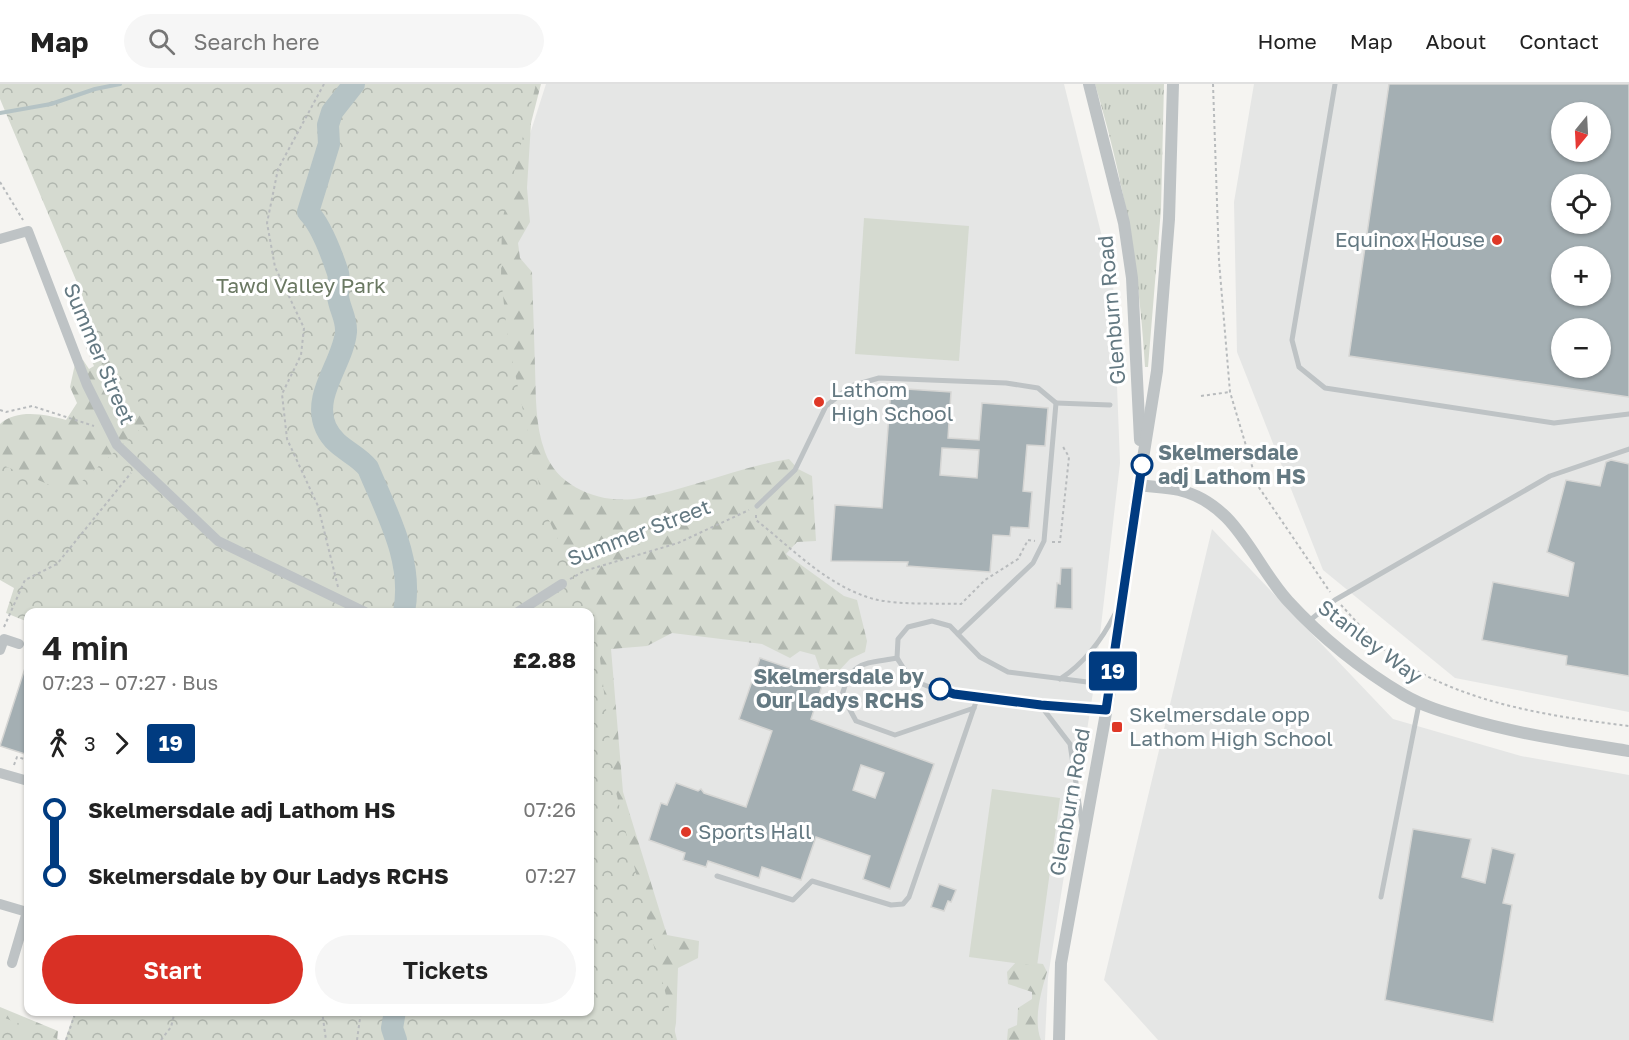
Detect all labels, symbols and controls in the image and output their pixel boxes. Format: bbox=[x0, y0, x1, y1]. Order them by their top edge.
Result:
search box bbox=[124, 14, 544, 68]
text: Map bbox=[30, 25, 88, 58]
icon: search bbox=[145, 25, 178, 58]
text: Search here bbox=[193, 28, 319, 55]
text: Home bbox=[1257, 28, 1317, 54]
text: Map bbox=[1350, 28, 1393, 54]
text: About bbox=[1426, 28, 1486, 54]
text: Contact bbox=[1519, 28, 1599, 54]
north arrow bbox=[1551, 102, 1611, 162]
map controls bbox=[1551, 102, 1611, 378]
button: locate bbox=[1551, 174, 1611, 234]
place label: Equinox House bbox=[1335, 226, 1485, 252]
marker: Equinox House bbox=[1490, 233, 1504, 247]
street label: Glenburn Road bbox=[1092, 234, 1130, 386]
button: + bbox=[1551, 246, 1611, 306]
park label: Tawd Valley Park bbox=[216, 272, 386, 298]
street label: Summer Street bbox=[58, 279, 141, 428]
button: − bbox=[1551, 318, 1611, 378]
place label: Lathom High School bbox=[831, 376, 953, 426]
marker: Lathom High School bbox=[812, 395, 826, 409]
place label: Skelmersdale adj Lathom HS bbox=[1158, 439, 1306, 489]
marker: Skelmersdale adj Lathom HS bbox=[1131, 454, 1153, 476]
street label: Summer Street bbox=[563, 493, 714, 571]
street label: Stanley Way bbox=[1313, 594, 1428, 689]
text: 4 min bbox=[42, 628, 129, 667]
text: £2.88 bbox=[513, 646, 576, 673]
line badge: 19 bbox=[1086, 652, 1140, 690]
text: 19 bbox=[1101, 658, 1125, 684]
place label: Skelmersdale by Our Ladys RCHS bbox=[753, 663, 924, 713]
text: 07:23 – 07:27 · Bus bbox=[42, 670, 218, 694]
marker: Skelmersdale by Our Ladys RCHS bbox=[929, 678, 951, 700]
place label: Skelmersdale opp Lathom High School bbox=[1129, 701, 1333, 751]
marker: Skelmersdale opp Lathom High School bbox=[1110, 720, 1124, 734]
street label: Glenburn Road bbox=[1043, 726, 1095, 878]
icon: walk bbox=[42, 727, 75, 760]
icon: forward bbox=[105, 727, 138, 760]
text: 19 bbox=[159, 730, 183, 756]
text: 3 bbox=[84, 731, 96, 755]
text: Skelmersdale adj Lathom HS bbox=[88, 796, 395, 823]
text: 07:26 bbox=[523, 797, 576, 821]
place label: Sports Hall bbox=[698, 818, 812, 844]
marker: Sports Hall bbox=[679, 825, 693, 839]
text: Skelmersdale by Our Ladys RCHS bbox=[88, 862, 449, 889]
text: 07:27 bbox=[525, 863, 576, 887]
button: Start bbox=[42, 935, 303, 1004]
button: Tickets bbox=[315, 935, 576, 1004]

